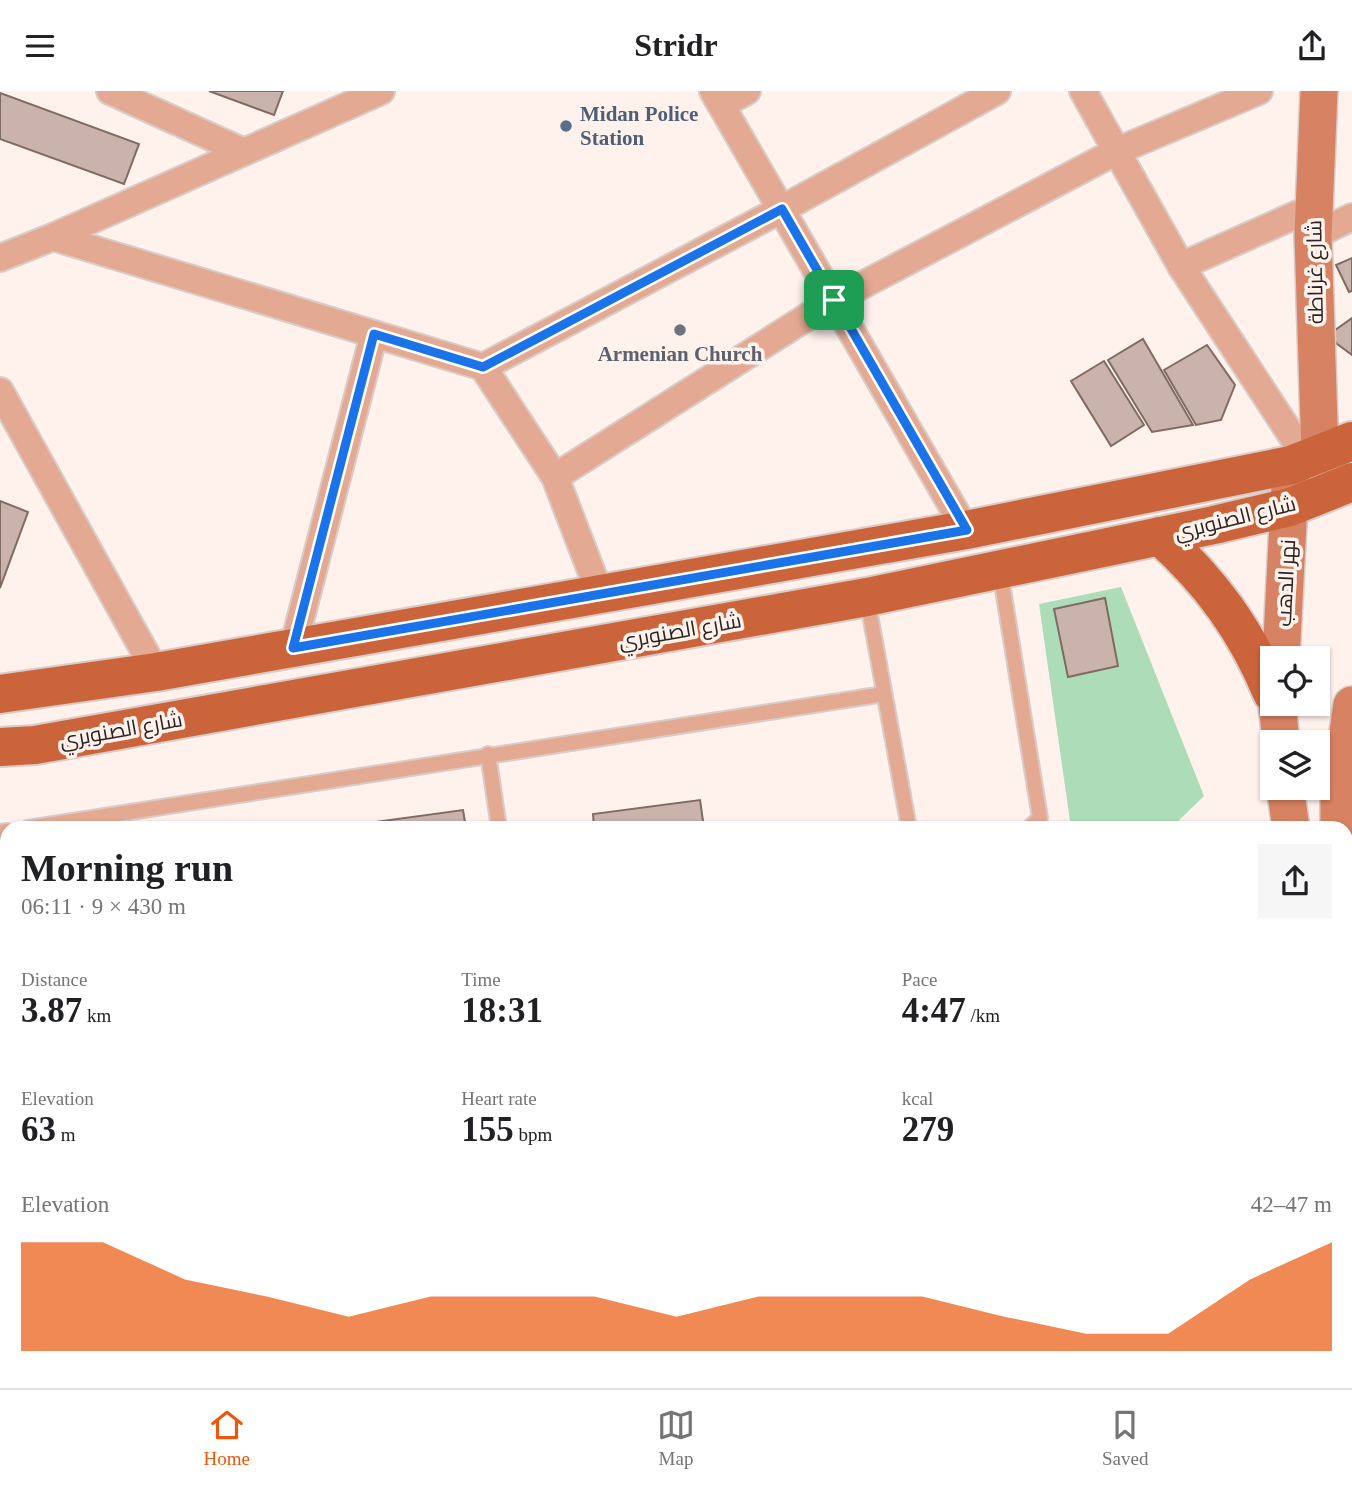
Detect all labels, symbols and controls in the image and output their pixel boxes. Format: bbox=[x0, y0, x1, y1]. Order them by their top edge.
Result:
icon: menu bbox=[21, 27, 59, 65]
text: Stridr bbox=[634, 27, 718, 63]
icon: share bbox=[1293, 27, 1331, 65]
place label: Midan Police Station bbox=[580, 102, 698, 150]
marker: Midan Police Station bbox=[558, 118, 574, 134]
street label: شارع غرناطة bbox=[1302, 220, 1330, 324]
pin bbox=[804, 270, 864, 330]
icon: arrive bbox=[815, 281, 853, 319]
marker: Armenian Church bbox=[672, 322, 688, 338]
place label: Armenian Church bbox=[598, 342, 763, 366]
street label: شارع الصنوبري bbox=[1172, 491, 1299, 549]
street label: نهر الدهب bbox=[1272, 539, 1301, 627]
street label: شارع الصنوبري bbox=[617, 608, 744, 658]
map controls bbox=[1260, 646, 1330, 800]
button: locate bbox=[1260, 646, 1330, 716]
street label: شارع الصنوبري bbox=[58, 707, 185, 757]
button: layers bbox=[1260, 730, 1330, 800]
button: share bbox=[1258, 844, 1332, 918]
text: Morning run bbox=[21, 847, 233, 889]
text: 06:11 · 9 × 430 m bbox=[21, 894, 186, 919]
text: Distance bbox=[21, 969, 87, 990]
text: Time bbox=[461, 969, 501, 990]
text: Pace bbox=[902, 969, 938, 990]
text: 3.87 bbox=[21, 991, 82, 1030]
text: 18:31 bbox=[461, 991, 543, 1030]
text: 4:47 bbox=[902, 991, 966, 1030]
text: km bbox=[82, 1005, 111, 1026]
text: /km bbox=[966, 1005, 1000, 1026]
text: Elevation bbox=[21, 1088, 94, 1109]
text: Heart rate bbox=[461, 1088, 537, 1109]
text: kcal bbox=[902, 1088, 933, 1109]
text: 63 bbox=[21, 1110, 56, 1149]
text: 155 bbox=[461, 1110, 514, 1149]
text: 279 bbox=[902, 1110, 954, 1149]
text: m bbox=[56, 1124, 76, 1145]
text: bpm bbox=[514, 1124, 552, 1145]
text: Elevation bbox=[21, 1192, 109, 1217]
text: 42–47 m bbox=[1251, 1192, 1332, 1217]
tab: Home bbox=[204, 1406, 250, 1470]
tab: Map bbox=[657, 1406, 695, 1470]
tab: Saved bbox=[1102, 1406, 1148, 1470]

